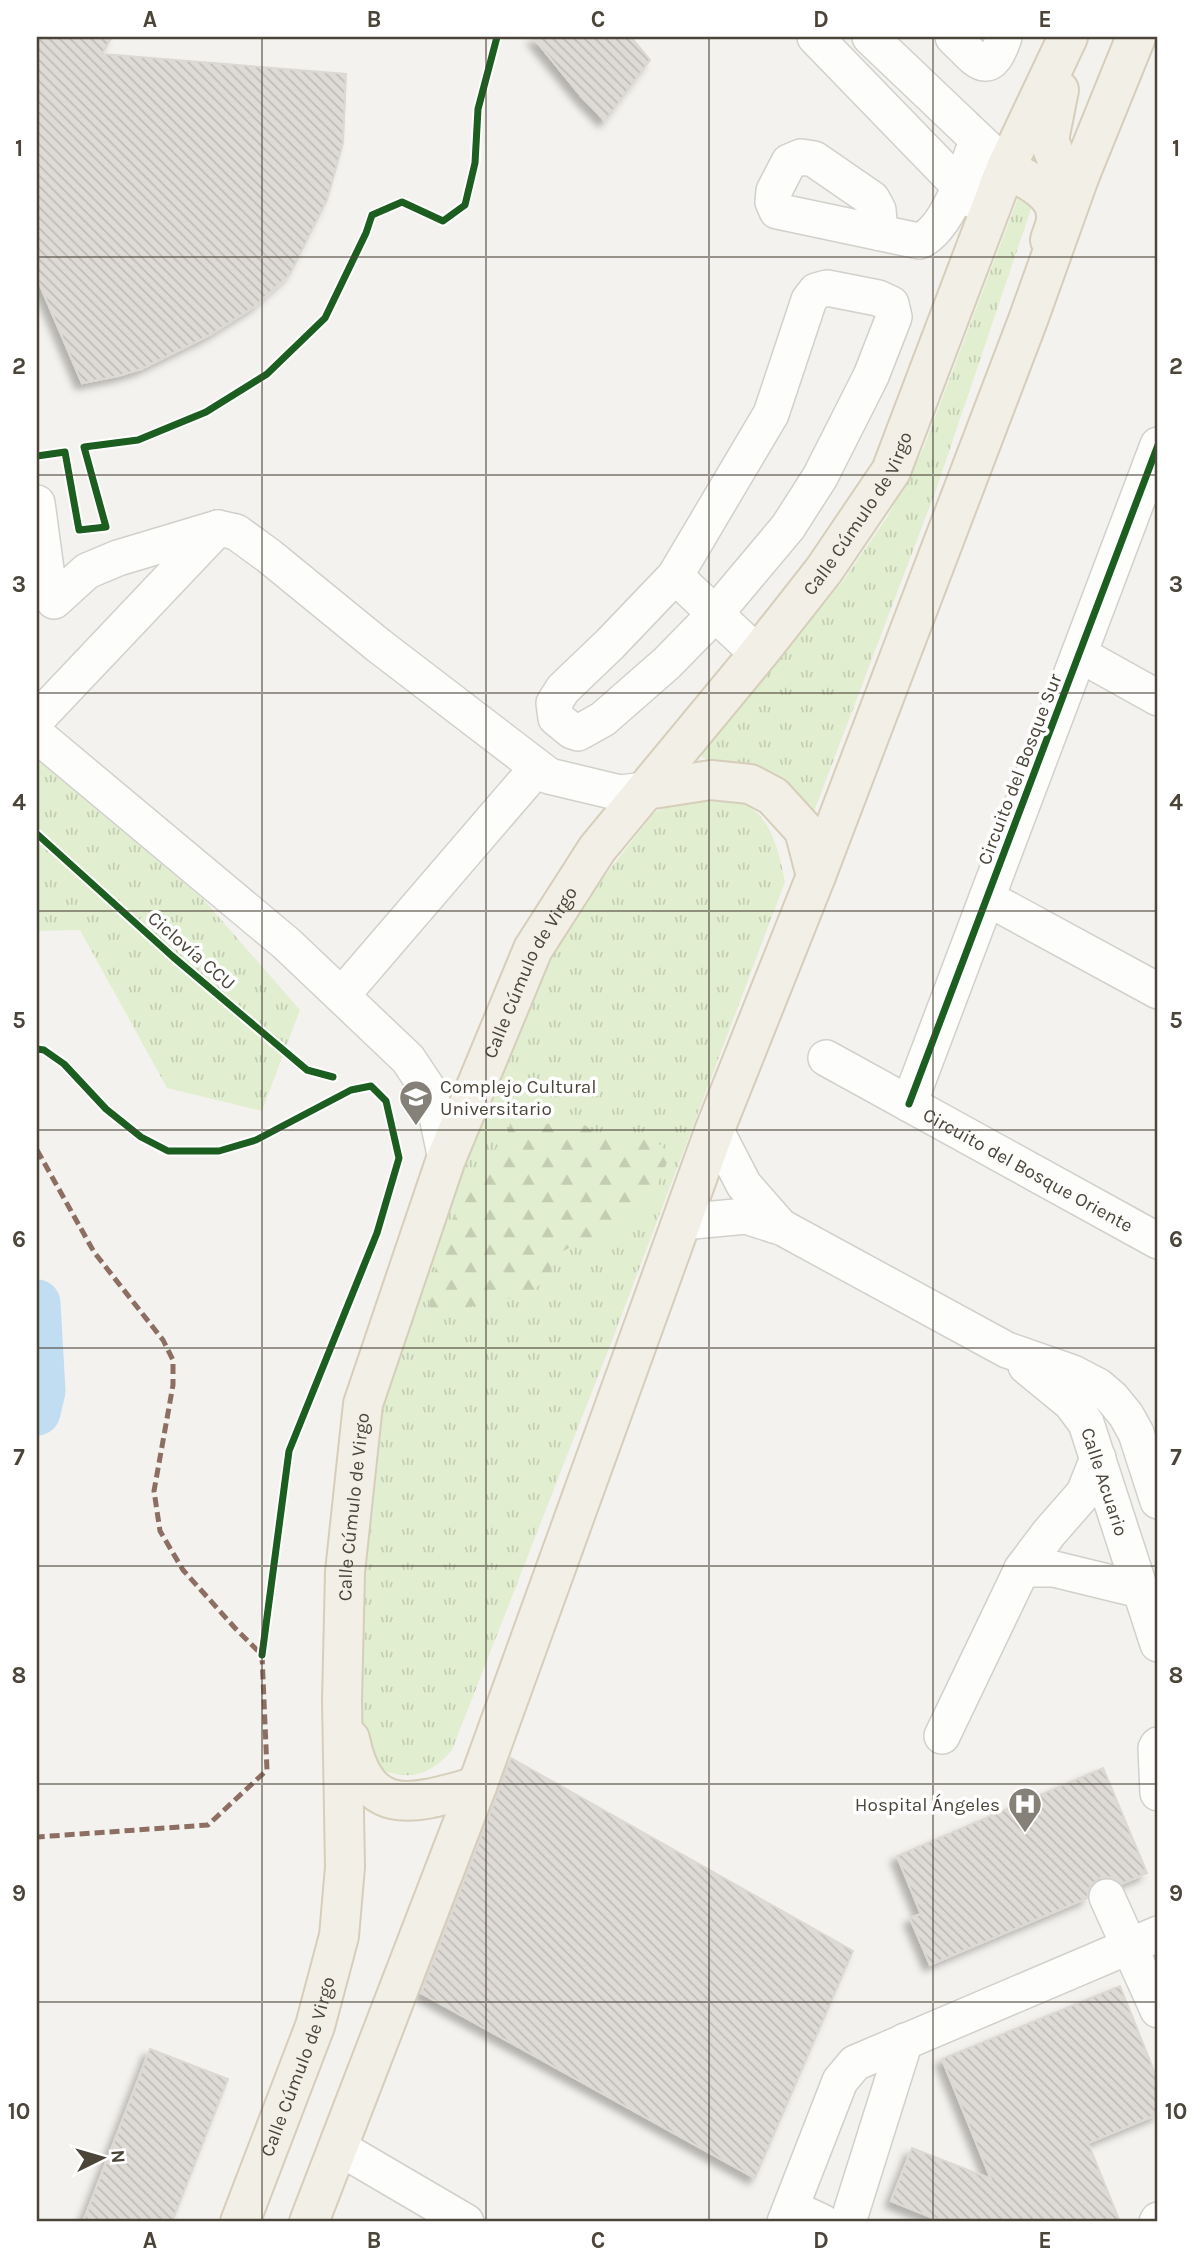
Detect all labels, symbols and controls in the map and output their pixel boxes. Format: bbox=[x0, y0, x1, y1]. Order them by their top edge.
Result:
text: A bbox=[143, 6, 157, 33]
text: B bbox=[367, 6, 381, 33]
text: C bbox=[591, 6, 605, 33]
text: D bbox=[813, 6, 829, 33]
text: E bbox=[1038, 6, 1052, 33]
text: 1 bbox=[15, 135, 23, 162]
text: 1 bbox=[1172, 135, 1180, 162]
text: 2 bbox=[12, 353, 26, 380]
text: 2 bbox=[1169, 353, 1183, 380]
street label: Calle Cúmulo de Virgo bbox=[799, 429, 917, 600]
text: 3 bbox=[12, 571, 26, 598]
text: 3 bbox=[1169, 571, 1183, 598]
street label: Circuito del Bosque Sur bbox=[973, 671, 1067, 868]
text: 4 bbox=[12, 789, 26, 816]
text: 4 bbox=[1169, 789, 1183, 816]
street label: Calle Cúmulo de Virgo bbox=[479, 883, 582, 1062]
street label: Ciclovía CCU bbox=[143, 907, 240, 995]
text: 5 bbox=[12, 1007, 26, 1034]
text: 5 bbox=[1169, 1007, 1183, 1034]
place label: Complejo Cultural Universitario bbox=[440, 1076, 597, 1120]
school or university icon: Complejo Cultural Universitario bbox=[397, 1078, 435, 1127]
street label: Circuito del Bosque Oriente bbox=[919, 1104, 1137, 1237]
text: 6 bbox=[12, 1226, 26, 1253]
text: 6 bbox=[1169, 1226, 1183, 1253]
street label: Calle Cúmulo de Virgo bbox=[334, 1411, 374, 1601]
street label: Calle Acuario bbox=[1076, 1425, 1132, 1539]
text: 7 bbox=[13, 1444, 25, 1471]
text: 7 bbox=[1170, 1444, 1182, 1471]
text: 8 bbox=[12, 1662, 26, 1689]
text: 8 bbox=[1169, 1662, 1183, 1689]
hospital icon: Hospital Ángeles bbox=[1006, 1785, 1044, 1834]
place label: Hospital Ángeles bbox=[855, 1793, 1000, 1816]
text: 9 bbox=[12, 1880, 26, 1907]
text: 9 bbox=[1169, 1880, 1183, 1907]
street label: Calle Cúmulo de Virgo bbox=[256, 1974, 340, 2160]
text: 10 bbox=[8, 2098, 30, 2125]
text: 10 bbox=[1165, 2098, 1187, 2125]
north arrow bbox=[66, 2122, 136, 2192]
text: N bbox=[106, 2149, 129, 2164]
text: A bbox=[143, 2227, 157, 2254]
text: B bbox=[367, 2227, 381, 2254]
text: C bbox=[591, 2227, 605, 2254]
text: D bbox=[813, 2227, 829, 2254]
text: E bbox=[1038, 2227, 1052, 2254]

